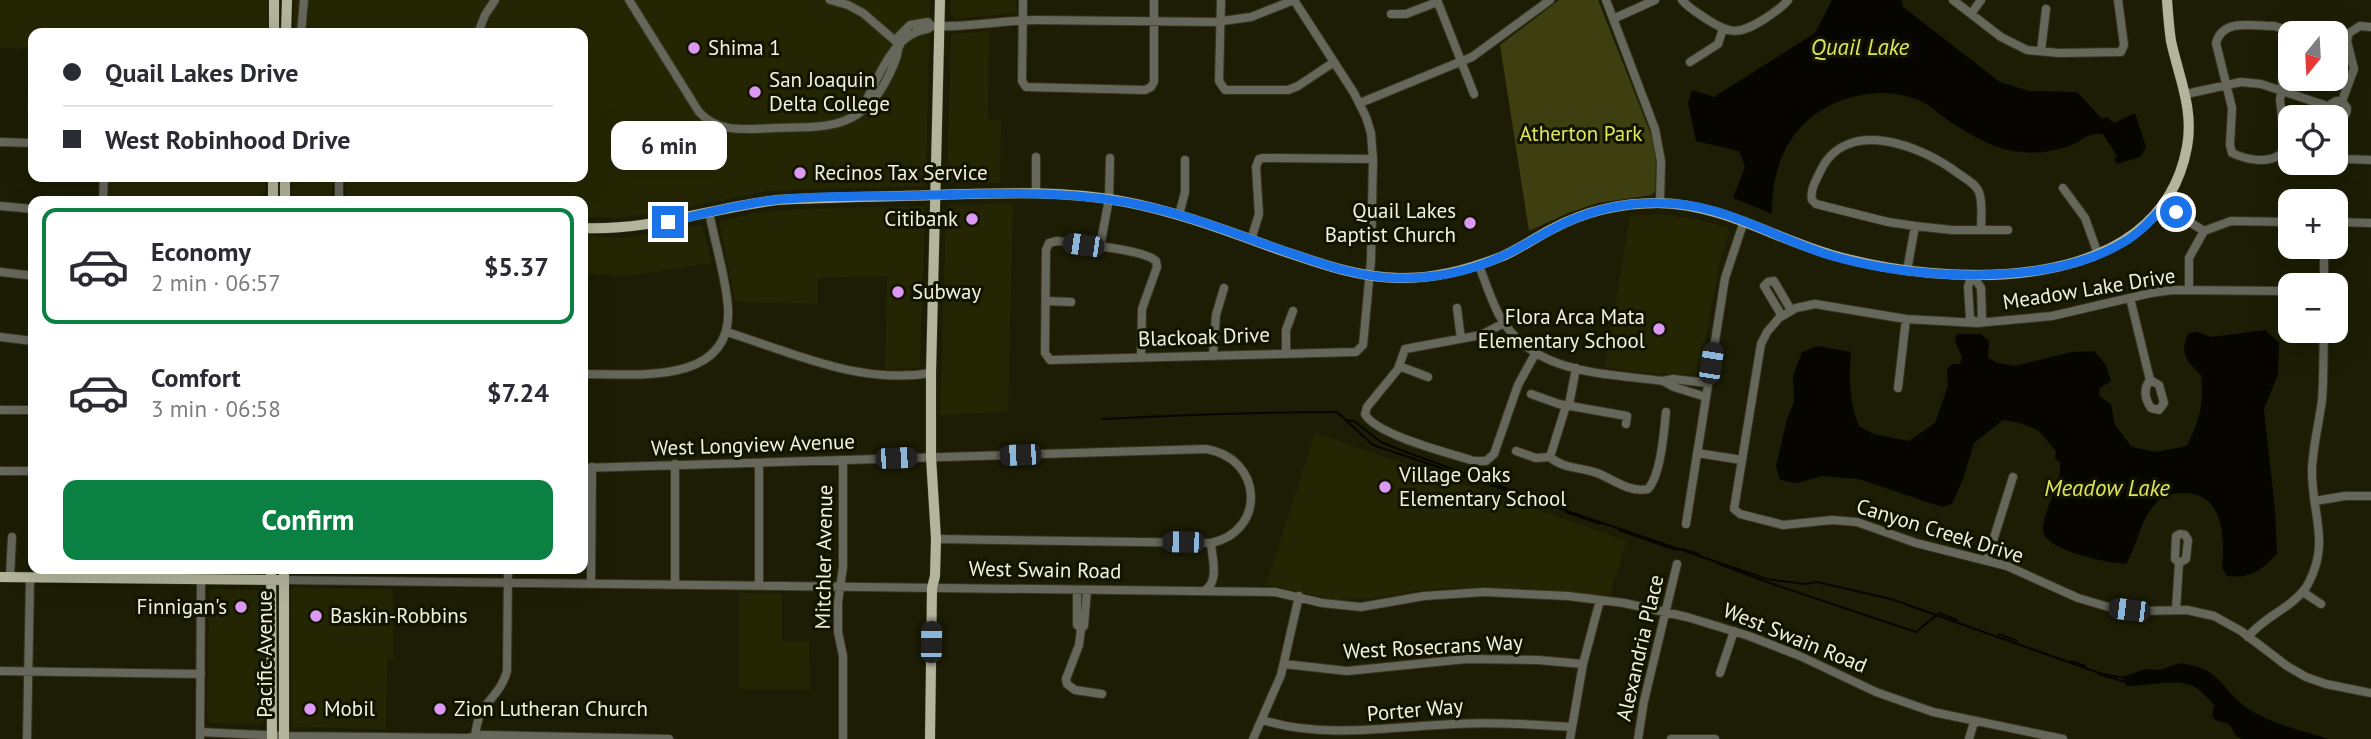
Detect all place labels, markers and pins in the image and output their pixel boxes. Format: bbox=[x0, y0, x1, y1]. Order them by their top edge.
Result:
place label: Shima 1 bbox=[708, 34, 781, 61]
marker: Shima 1 bbox=[686, 40, 702, 56]
place label: San Joaquin Delta College bbox=[769, 66, 890, 117]
marker: San Joaquin Delta College bbox=[747, 84, 763, 100]
place label: Recinos Tax Service bbox=[814, 159, 988, 186]
marker: Recinos Tax Service bbox=[792, 165, 808, 181]
place label: Quail Lakes Baptist Church bbox=[1325, 197, 1456, 248]
place label: Citibank bbox=[884, 205, 958, 232]
marker: Citibank bbox=[964, 211, 980, 227]
marker: Quail Lakes Baptist Church bbox=[1462, 215, 1478, 231]
place label: Subway bbox=[912, 278, 981, 305]
marker: Subway bbox=[890, 284, 906, 300]
place label: Flora Arca Mata Elementary School bbox=[1478, 303, 1645, 354]
marker: Flora Arca Mata Elementary School bbox=[1651, 321, 1667, 337]
place label: Village Oaks Elementary School bbox=[1398, 461, 1566, 512]
marker: Village Oaks Elementary School bbox=[1377, 479, 1393, 495]
place label: Finnigan's bbox=[137, 593, 227, 620]
marker: Finnigan's bbox=[233, 599, 249, 615]
place label: Baskin-Robbins bbox=[330, 602, 468, 629]
marker: Baskin-Robbins bbox=[308, 608, 324, 624]
place label: Mobil bbox=[324, 695, 375, 722]
place label: Zion Lutheran Church bbox=[454, 695, 648, 722]
marker: Mobil bbox=[302, 701, 318, 717]
marker: Zion Lutheran Church bbox=[432, 701, 448, 717]

